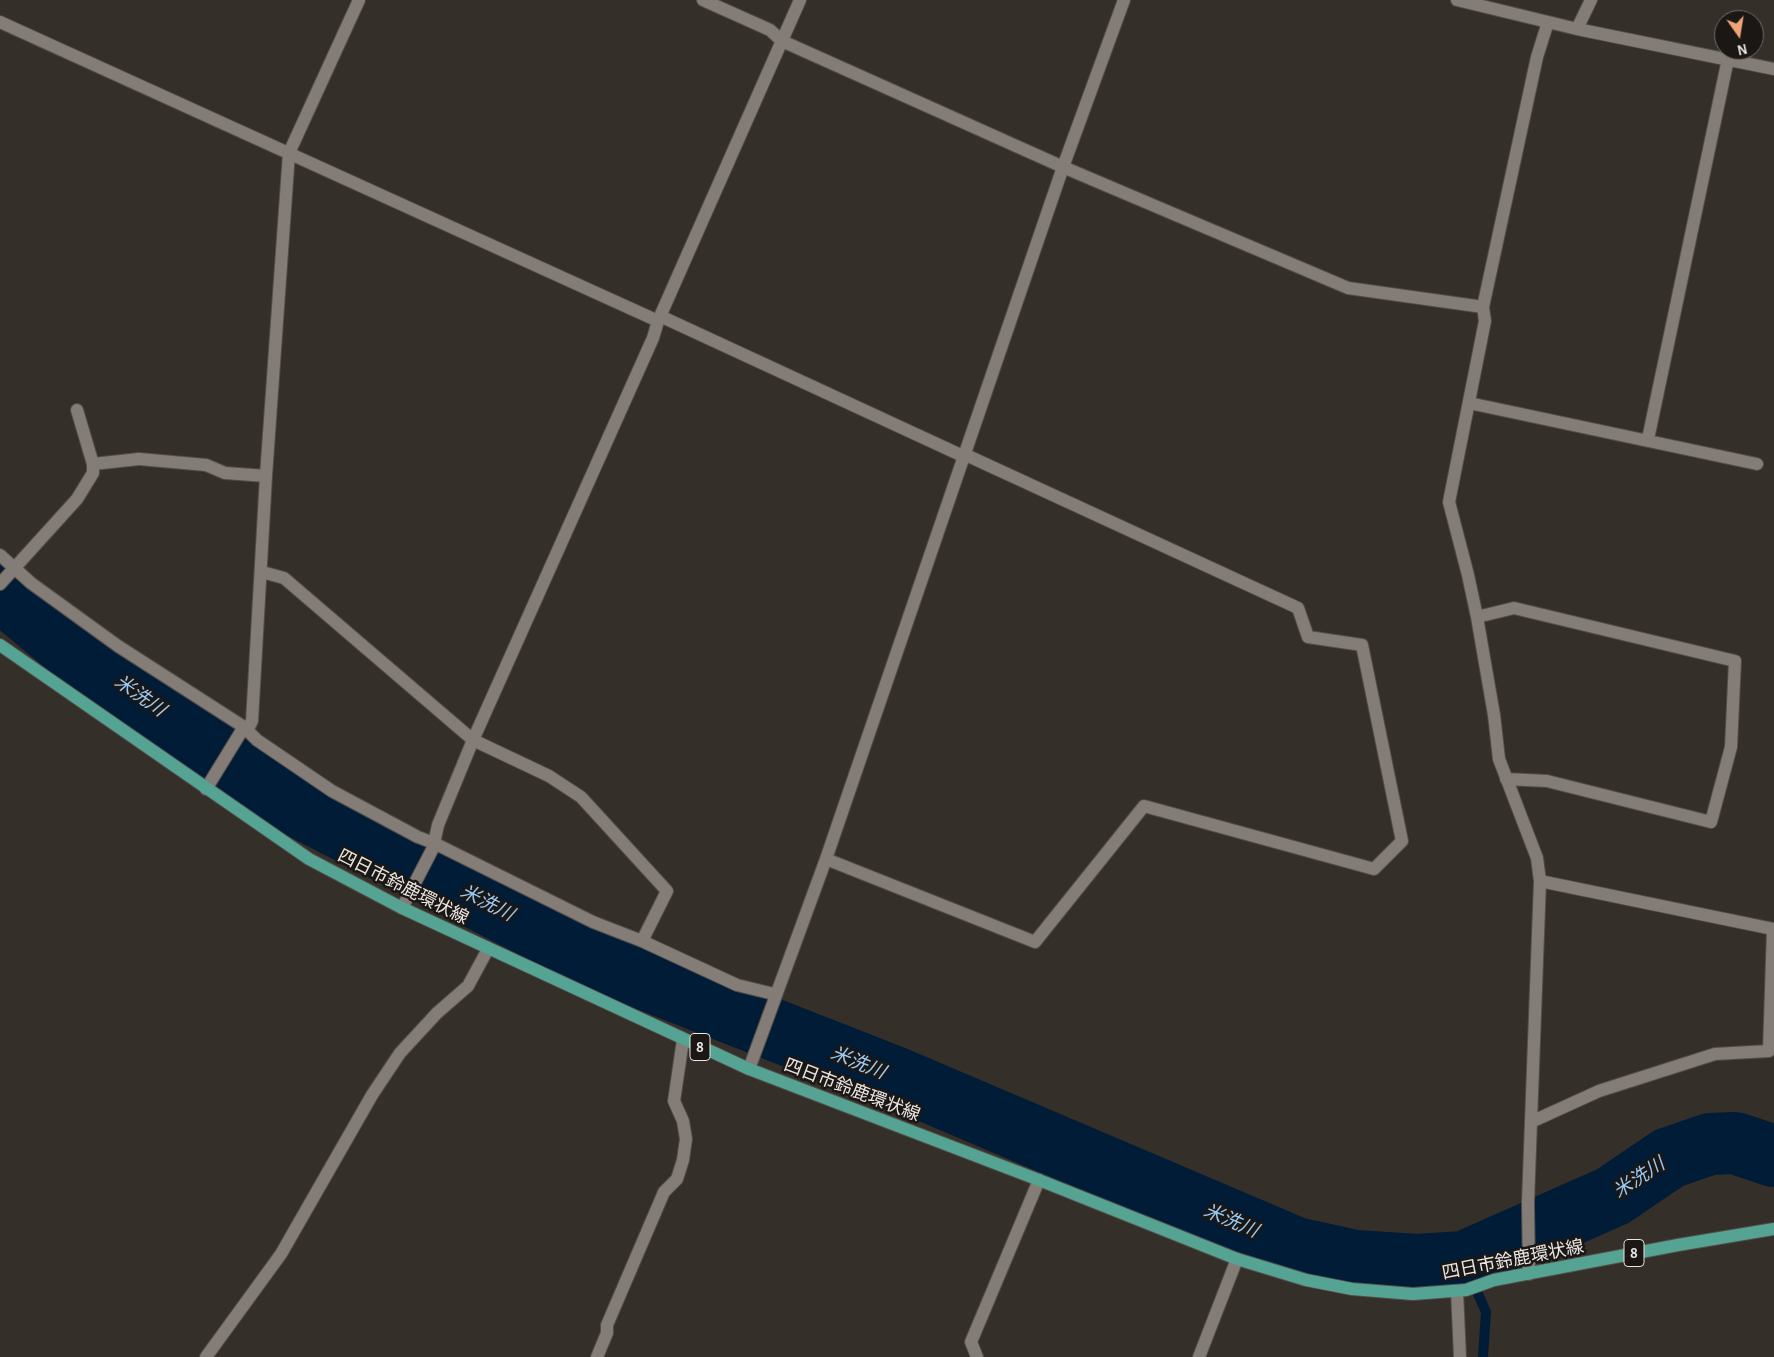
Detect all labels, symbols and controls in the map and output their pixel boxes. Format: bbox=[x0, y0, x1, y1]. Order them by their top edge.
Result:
north arrow bbox=[1714, 10, 1764, 60]
text: N bbox=[1736, 41, 1748, 57]
water label: 米洗川 bbox=[110, 670, 170, 722]
street label: 四日市鈴鹿環状線 bbox=[334, 845, 472, 929]
water label: 米洗川 bbox=[456, 880, 518, 926]
road number: 8 bbox=[690, 1034, 710, 1060]
water label: 米洗川 bbox=[827, 1042, 889, 1084]
street label: 四日市鈴鹿環状線 bbox=[781, 1054, 923, 1126]
water label: 米洗川 bbox=[1609, 1153, 1669, 1203]
water label: 米洗川 bbox=[1200, 1199, 1262, 1243]
street label: 四日市鈴鹿環状線 bbox=[1440, 1236, 1586, 1284]
road number: 8 bbox=[1624, 1240, 1644, 1266]

